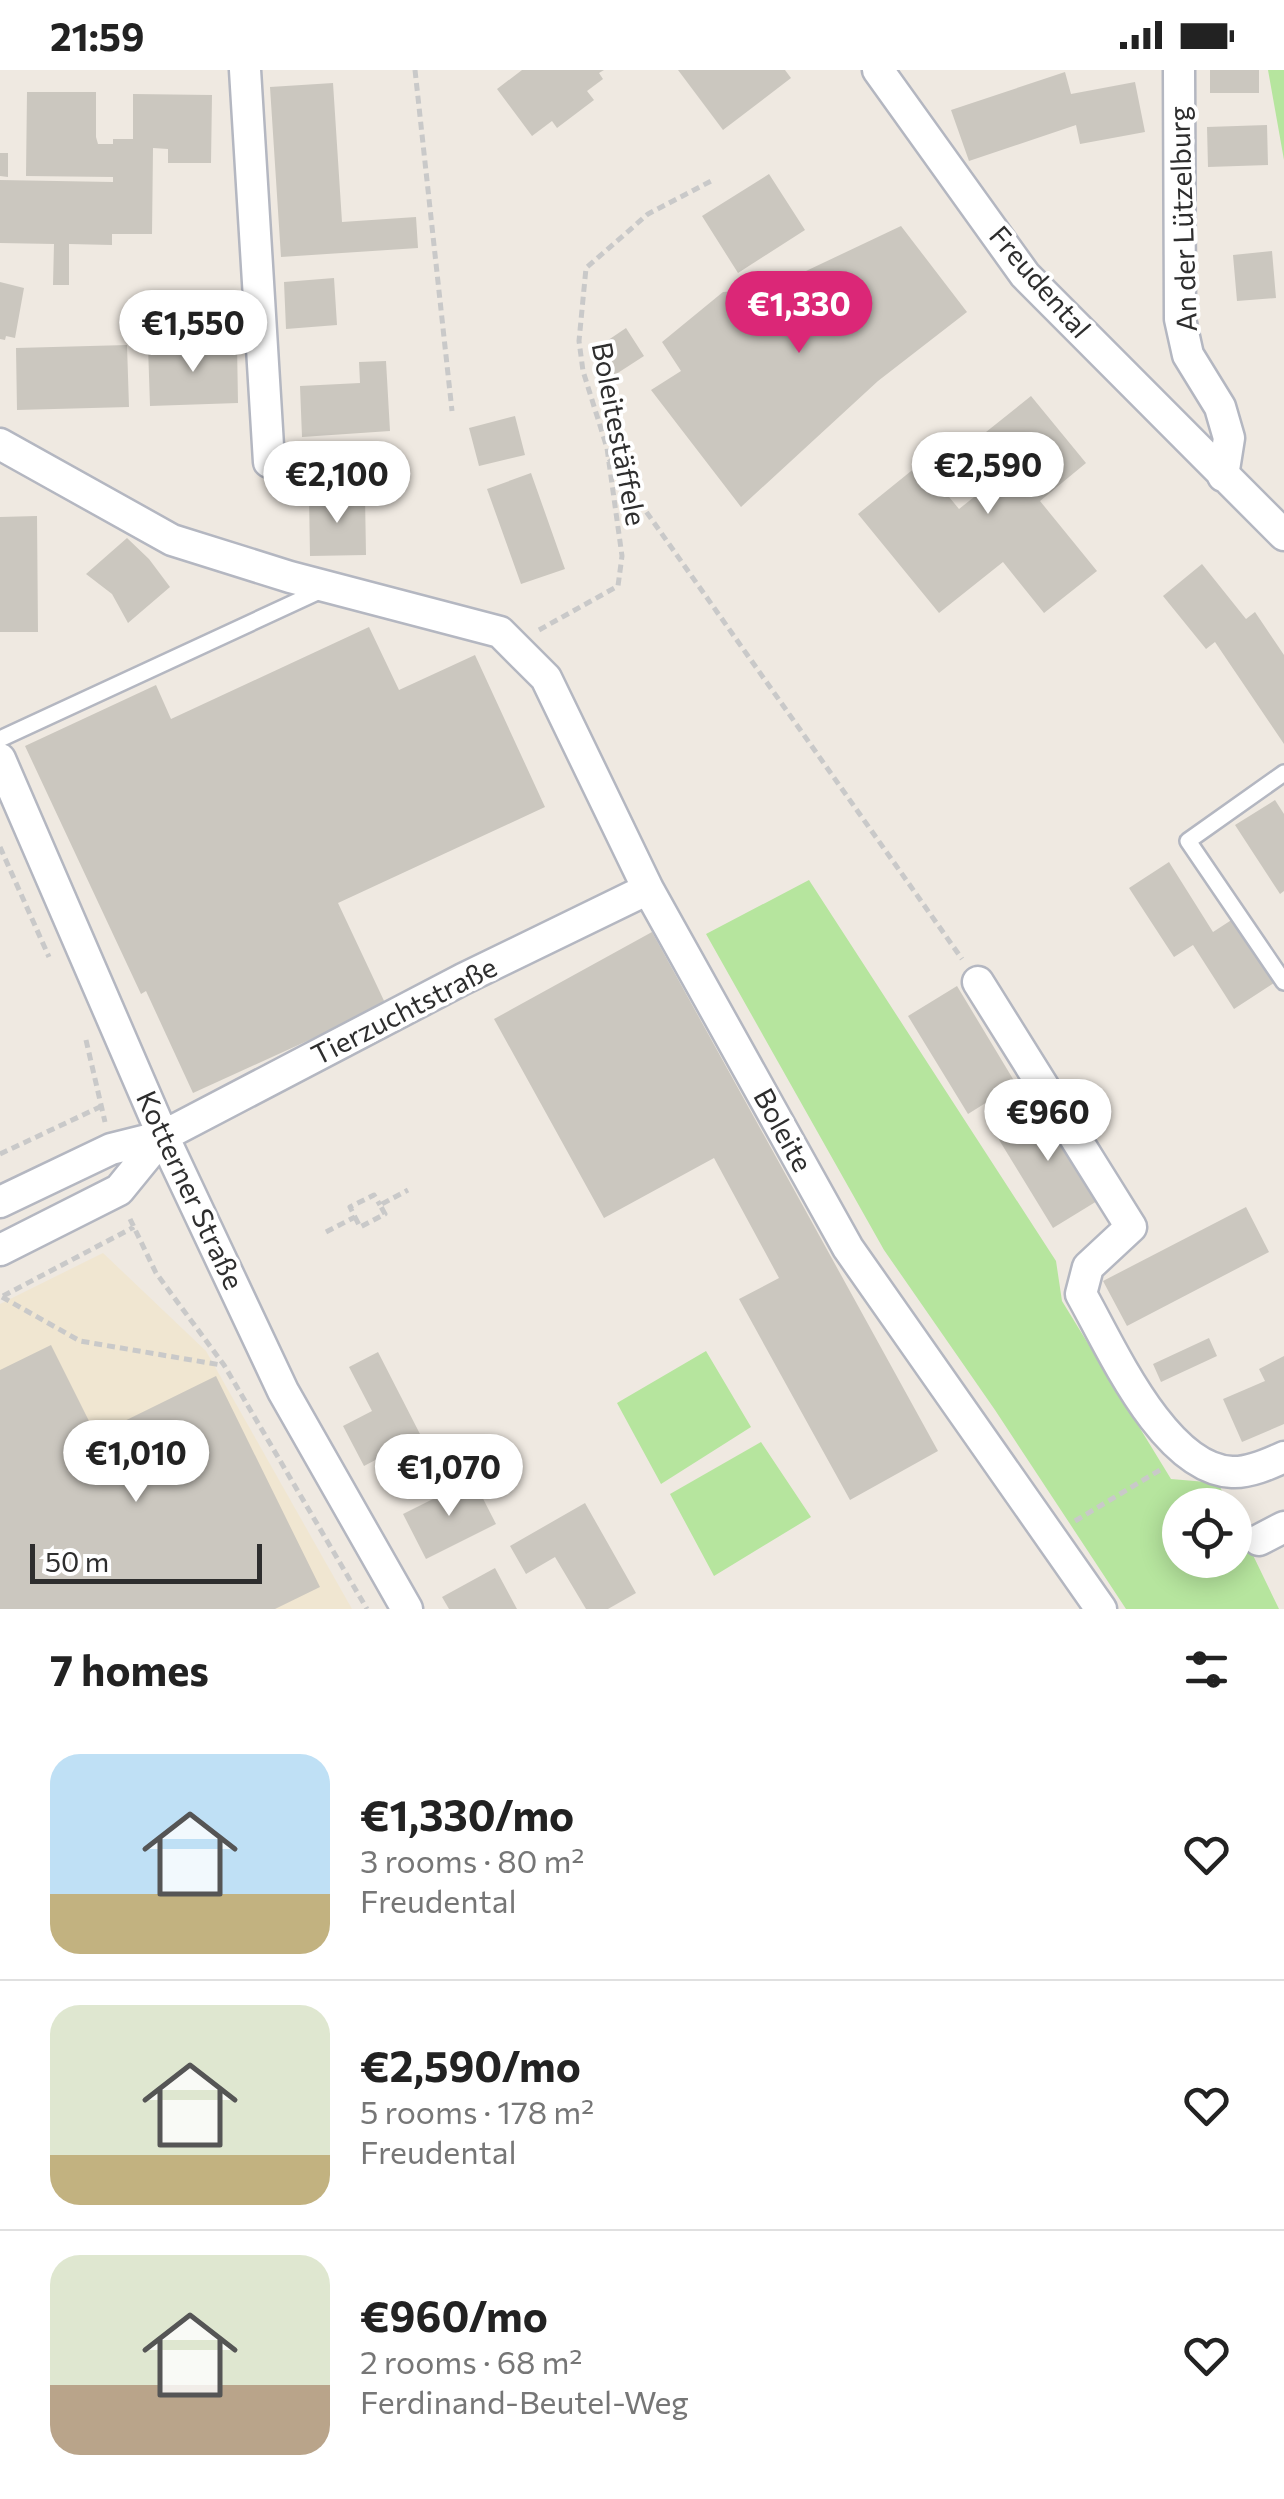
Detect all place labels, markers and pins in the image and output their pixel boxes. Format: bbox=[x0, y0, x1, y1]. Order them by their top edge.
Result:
pin: €1,330 bbox=[718, 271, 880, 356]
pin: €1,550 bbox=[112, 290, 274, 375]
pin: €2,590 bbox=[907, 432, 1069, 517]
pin: €2,100 bbox=[256, 441, 418, 526]
pin: €960 bbox=[989, 1079, 1107, 1164]
pin: €1,010 bbox=[55, 1420, 217, 1505]
pin: €1,070 bbox=[368, 1434, 530, 1519]

